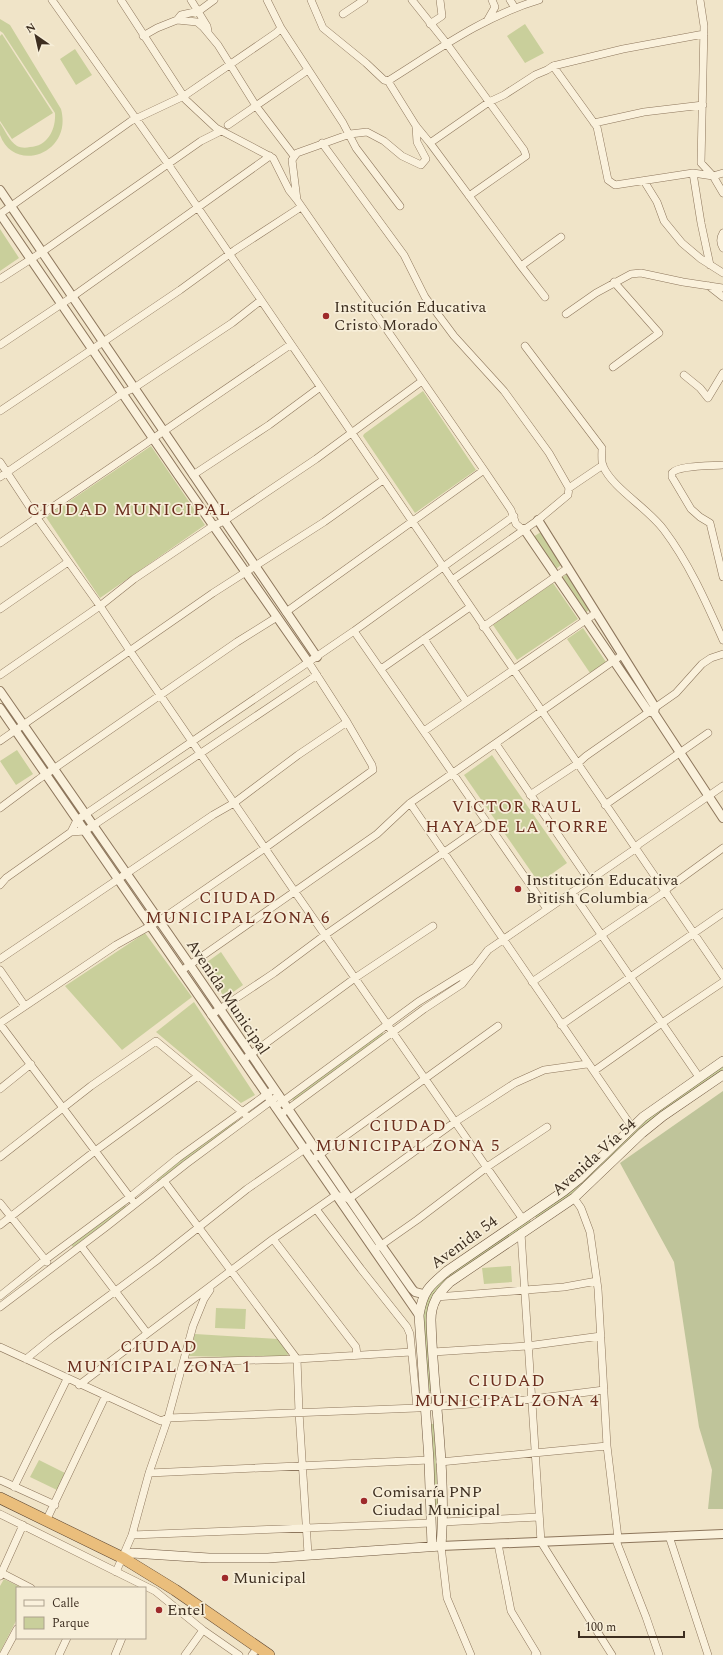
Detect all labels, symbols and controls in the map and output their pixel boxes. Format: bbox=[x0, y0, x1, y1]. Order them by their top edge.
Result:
north arrow bbox=[16, 16, 56, 56]
text: N bbox=[22, 19, 39, 38]
place label: Institución Educativa Cristo Morado bbox=[334, 295, 486, 337]
marker: Institución Educativa Cristo Morado bbox=[321, 311, 331, 321]
district label: CIUDAD MUNICIPAL bbox=[27, 496, 231, 523]
district label: VICTOR RAUL HAYA DE LA TORRE bbox=[425, 794, 609, 840]
place label: Institución Educativa British Columbia bbox=[526, 868, 678, 910]
marker: Institución Educativa British Columbia bbox=[513, 884, 523, 894]
district label: CIUDAD MUNICIPAL ZONA 6 bbox=[145, 885, 331, 931]
street label: Avenida Municipal bbox=[180, 934, 276, 1060]
street label: Avenida Vía 54 bbox=[546, 1112, 642, 1202]
district label: CIUDAD MUNICIPAL ZONA 5 bbox=[315, 1113, 501, 1159]
street label: Avenida 54 bbox=[425, 1209, 503, 1275]
district label: CIUDAD MUNICIPAL ZONA 1 bbox=[66, 1334, 252, 1380]
district label: CIUDAD MUNICIPAL ZONA 4 bbox=[414, 1368, 600, 1414]
place label: Comisaría PNP Ciudad Municipal bbox=[372, 1480, 500, 1522]
marker: Comisaría PNP Ciudad Municipal bbox=[359, 1496, 369, 1506]
place label: Municipal bbox=[233, 1566, 306, 1590]
marker: Municipal bbox=[220, 1573, 230, 1583]
legend bbox=[16, 1587, 146, 1639]
text: Calle bbox=[52, 1594, 80, 1613]
place label: Entel bbox=[167, 1598, 205, 1622]
marker: Entel bbox=[154, 1605, 164, 1615]
scale bar bbox=[579, 1613, 684, 1639]
text: Parque bbox=[52, 1614, 89, 1633]
text: 100 m bbox=[585, 1618, 616, 1637]

